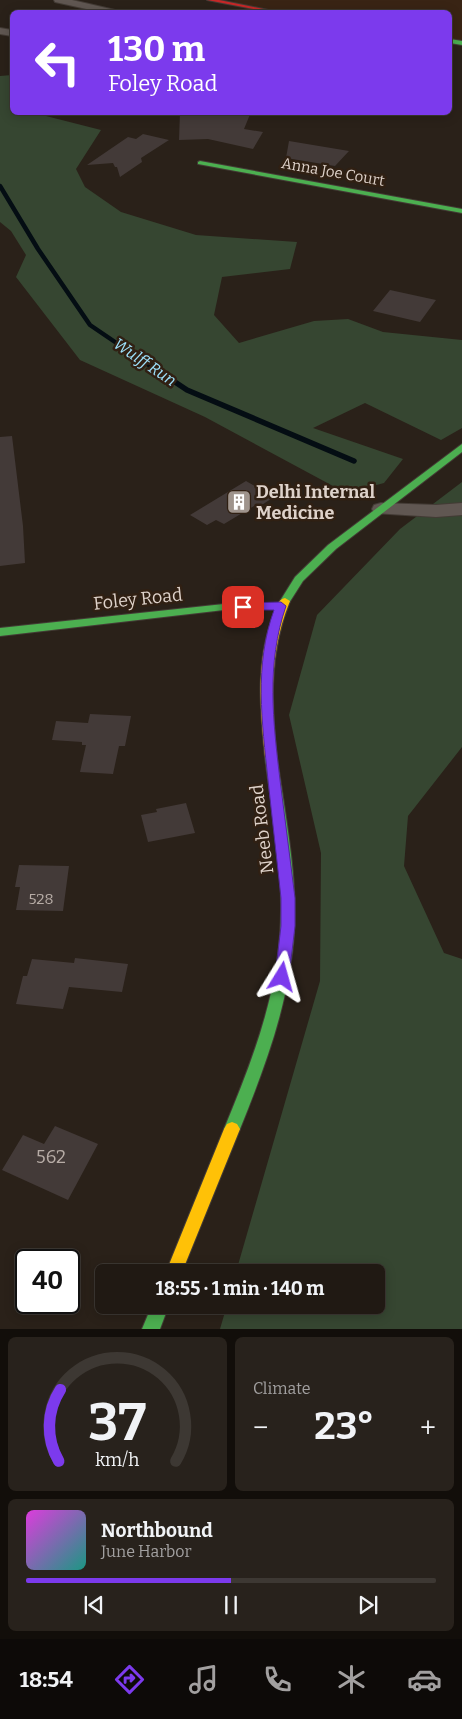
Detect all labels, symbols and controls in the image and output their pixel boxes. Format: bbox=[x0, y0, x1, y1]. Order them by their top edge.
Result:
text: 130 m bbox=[108, 28, 205, 70]
icon: left bbox=[25, 30, 90, 95]
text: Foley Road bbox=[108, 70, 218, 97]
street label: Anna Joe Court bbox=[280, 154, 387, 190]
water label: Wulff Run bbox=[110, 334, 180, 390]
place label: Delhi Internal Medicine bbox=[256, 481, 375, 524]
building icon: Delhi Internal Medicine bbox=[226, 489, 252, 515]
street label: Foley Road bbox=[92, 583, 184, 615]
pin bbox=[222, 586, 264, 628]
icon: arrive bbox=[229, 593, 257, 621]
street label: Neeb Road bbox=[246, 783, 278, 875]
house number: 528 bbox=[29, 890, 53, 908]
position arrow bbox=[255, 950, 307, 1002]
house number: 562 bbox=[36, 1146, 66, 1168]
speed limit sign: 40 bbox=[15, 1249, 80, 1314]
text: 18:55 · 1 min · 140 m bbox=[156, 1277, 324, 1300]
text: Climate bbox=[253, 1379, 311, 1398]
text: 37 bbox=[89, 1391, 146, 1454]
text: 23° bbox=[314, 1403, 374, 1449]
text: − bbox=[253, 1411, 268, 1444]
text: + bbox=[420, 1411, 436, 1444]
text: km/h bbox=[95, 1449, 140, 1471]
text: Northbound bbox=[101, 1519, 213, 1542]
text: June Harbor bbox=[101, 1542, 192, 1561]
icon: previous bbox=[80, 1591, 108, 1619]
icon: pause bbox=[217, 1591, 245, 1619]
icon: next bbox=[354, 1591, 382, 1619]
icon: directions bbox=[112, 1662, 147, 1697]
icon: music bbox=[186, 1662, 221, 1697]
icon: phone bbox=[260, 1662, 295, 1697]
icon: climate bbox=[334, 1662, 369, 1697]
icon: car bbox=[407, 1662, 442, 1697]
text: 18:54 bbox=[19, 1666, 73, 1693]

